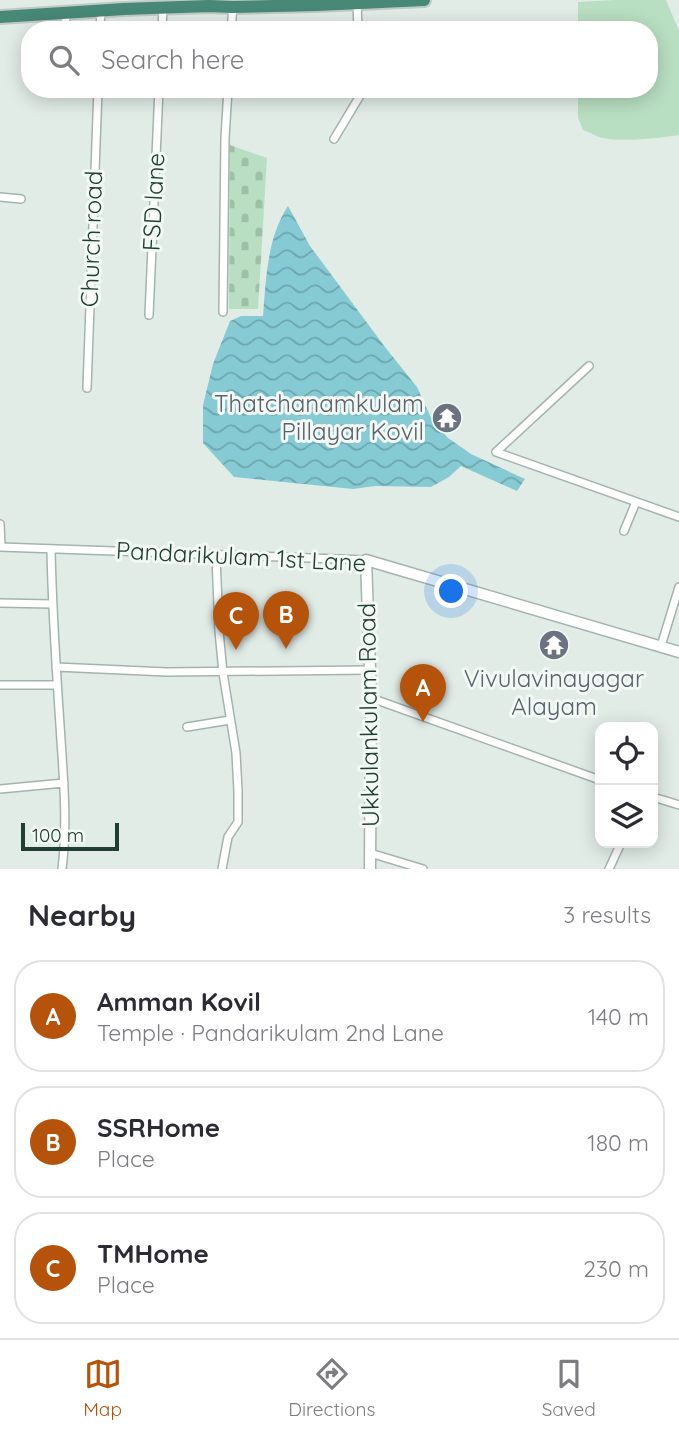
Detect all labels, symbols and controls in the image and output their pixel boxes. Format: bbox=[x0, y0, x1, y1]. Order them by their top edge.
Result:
search box bbox=[21, 21, 658, 98]
icon: search bbox=[45, 41, 83, 79]
text: Search here bbox=[101, 43, 245, 76]
street label: FSD lane bbox=[135, 152, 171, 252]
street label: Church road bbox=[74, 170, 108, 308]
place label: Thatchanamkulam Pillayar Kovil bbox=[214, 388, 424, 446]
temple icon: Thatchanamkulam Pillayar Kovil bbox=[430, 401, 464, 435]
street label: Pandarikulam 1st Lane bbox=[115, 534, 367, 578]
your location bbox=[434, 574, 468, 608]
pin: B bbox=[263, 591, 309, 649]
pin: C bbox=[213, 592, 259, 650]
street label: Ukkulankulam Road bbox=[351, 602, 385, 828]
temple icon: Vivulavinayagar Alayam bbox=[537, 628, 571, 662]
place label: Vivulavinayagar Alayam bbox=[464, 663, 644, 721]
pin: A bbox=[400, 664, 446, 722]
map controls bbox=[595, 722, 658, 848]
button: locate bbox=[595, 722, 658, 785]
button: layers bbox=[595, 785, 658, 848]
scale bar bbox=[21, 820, 119, 852]
text: 100 m bbox=[32, 823, 84, 847]
text: Nearby bbox=[28, 896, 136, 934]
text: 3 results bbox=[563, 900, 651, 929]
text: Amman Kovil bbox=[97, 985, 261, 1018]
text: A bbox=[46, 1002, 60, 1031]
text: 140 m bbox=[588, 1002, 649, 1031]
text: Temple · Pandarikulam 2nd Lane bbox=[97, 1018, 444, 1047]
text: SSRHome bbox=[97, 1111, 220, 1144]
text: B bbox=[45, 1128, 61, 1157]
text: 180 m bbox=[587, 1128, 649, 1157]
text: Place bbox=[97, 1144, 155, 1173]
text: TMHome bbox=[97, 1237, 209, 1270]
text: C bbox=[46, 1254, 60, 1283]
text: 230 m bbox=[583, 1254, 649, 1283]
text: Place bbox=[97, 1270, 155, 1299]
tab: Map bbox=[83, 1355, 122, 1421]
tab: Directions bbox=[288, 1355, 375, 1421]
tab: Saved bbox=[542, 1355, 596, 1421]

